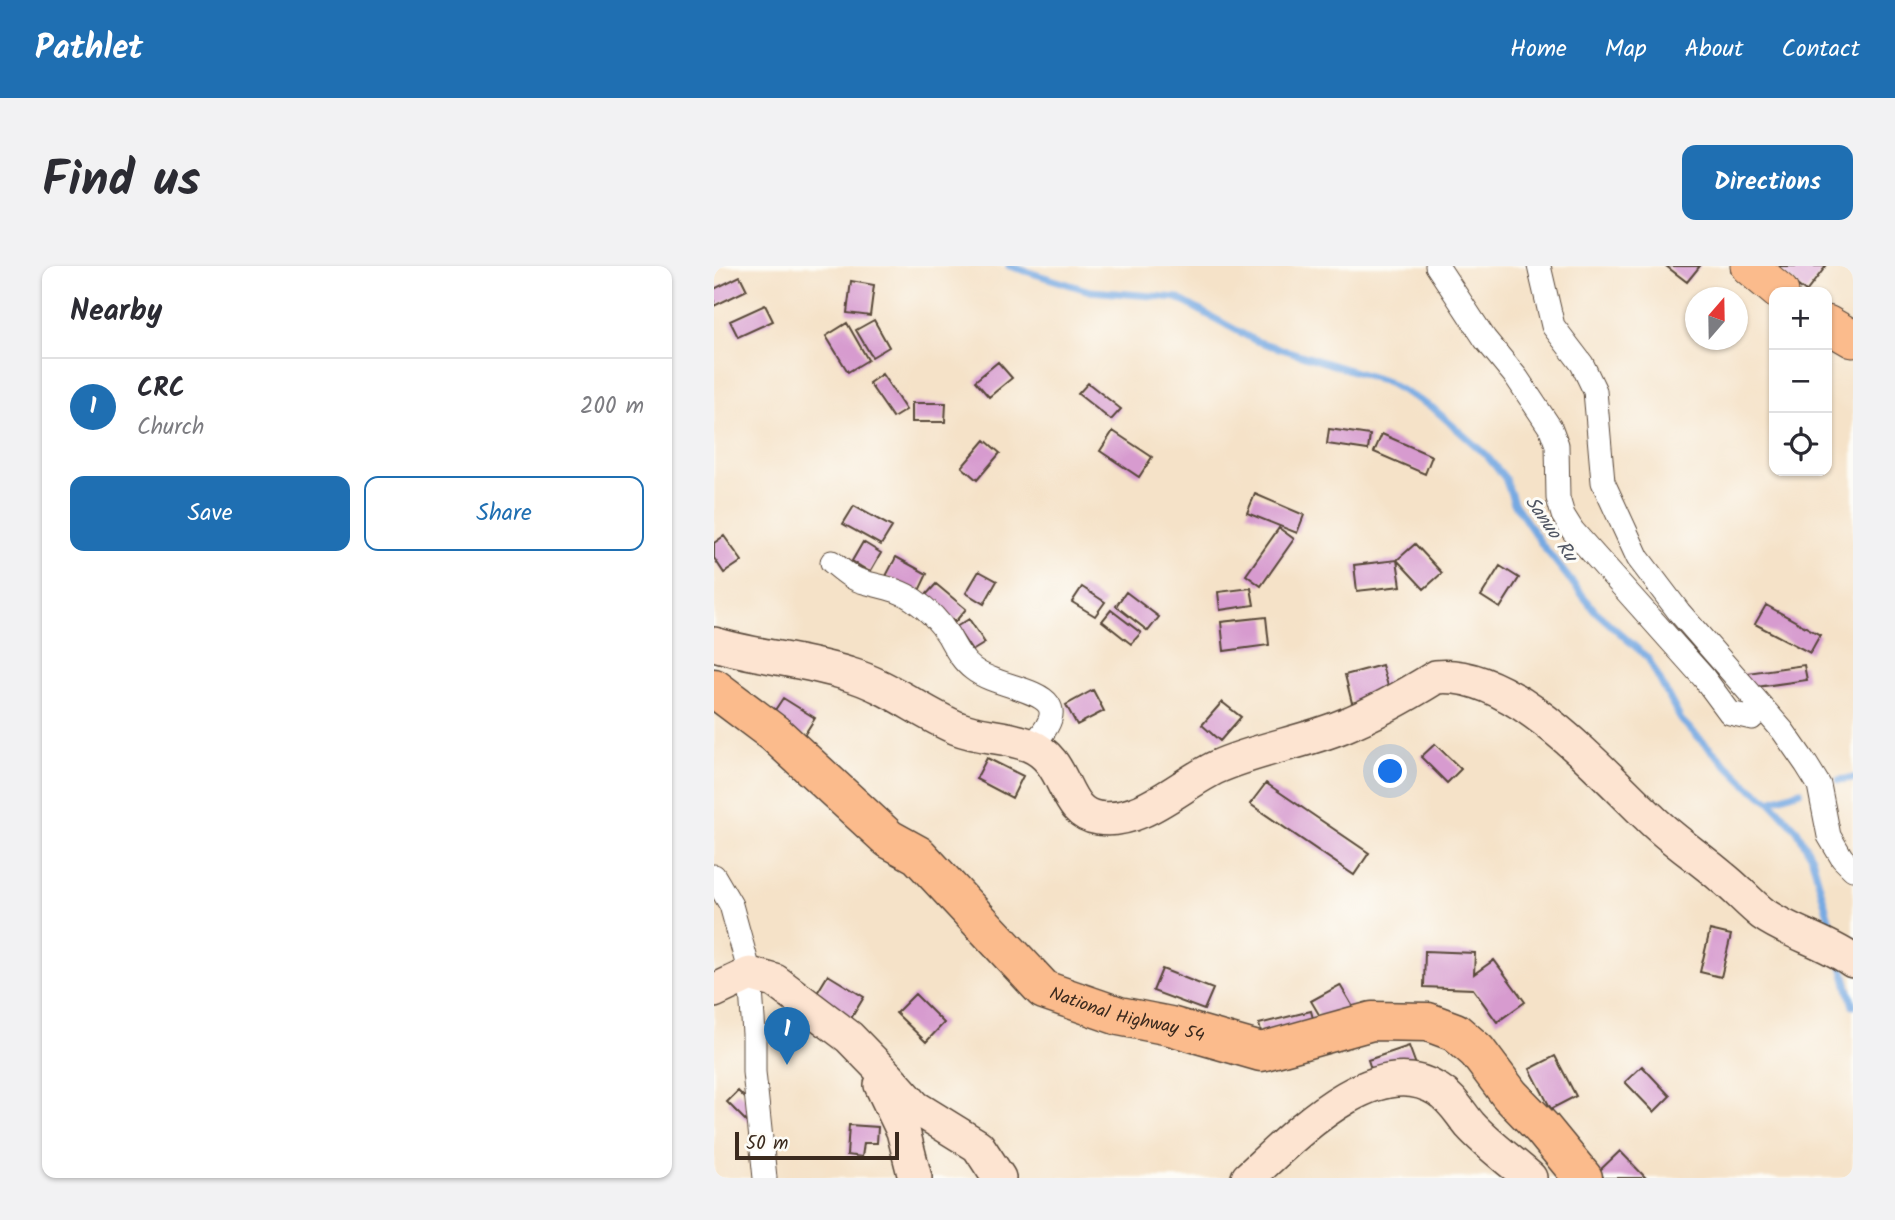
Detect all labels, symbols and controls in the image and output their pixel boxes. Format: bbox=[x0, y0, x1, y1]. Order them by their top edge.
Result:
text: Pathlet bbox=[35, 23, 143, 76]
text: Home bbox=[1510, 30, 1567, 69]
text: Map bbox=[1605, 30, 1647, 69]
text: About bbox=[1685, 30, 1743, 69]
text: Contact bbox=[1781, 30, 1860, 69]
text: Find us bbox=[42, 143, 200, 221]
button: Directions bbox=[1682, 145, 1853, 220]
north arrow bbox=[1685, 287, 1748, 350]
map controls bbox=[1769, 287, 1832, 476]
button: + bbox=[1769, 287, 1832, 350]
text: Nearby bbox=[70, 288, 162, 336]
button: − bbox=[1769, 350, 1832, 413]
text: CRC bbox=[137, 368, 185, 410]
text: 1 bbox=[90, 389, 96, 425]
text: 200 m bbox=[580, 389, 644, 425]
text: Church bbox=[137, 410, 204, 446]
button: locate bbox=[1769, 413, 1832, 476]
button: Save bbox=[70, 476, 350, 551]
button: Share bbox=[364, 476, 644, 551]
water label: Sanuo Ru bbox=[1517, 490, 1585, 570]
your location bbox=[1373, 754, 1407, 788]
street label: National Highway 54 bbox=[1045, 980, 1208, 1051]
pin: 1 bbox=[764, 1007, 810, 1065]
scale bar bbox=[735, 1129, 900, 1161]
text: 50 m bbox=[746, 1129, 788, 1159]

